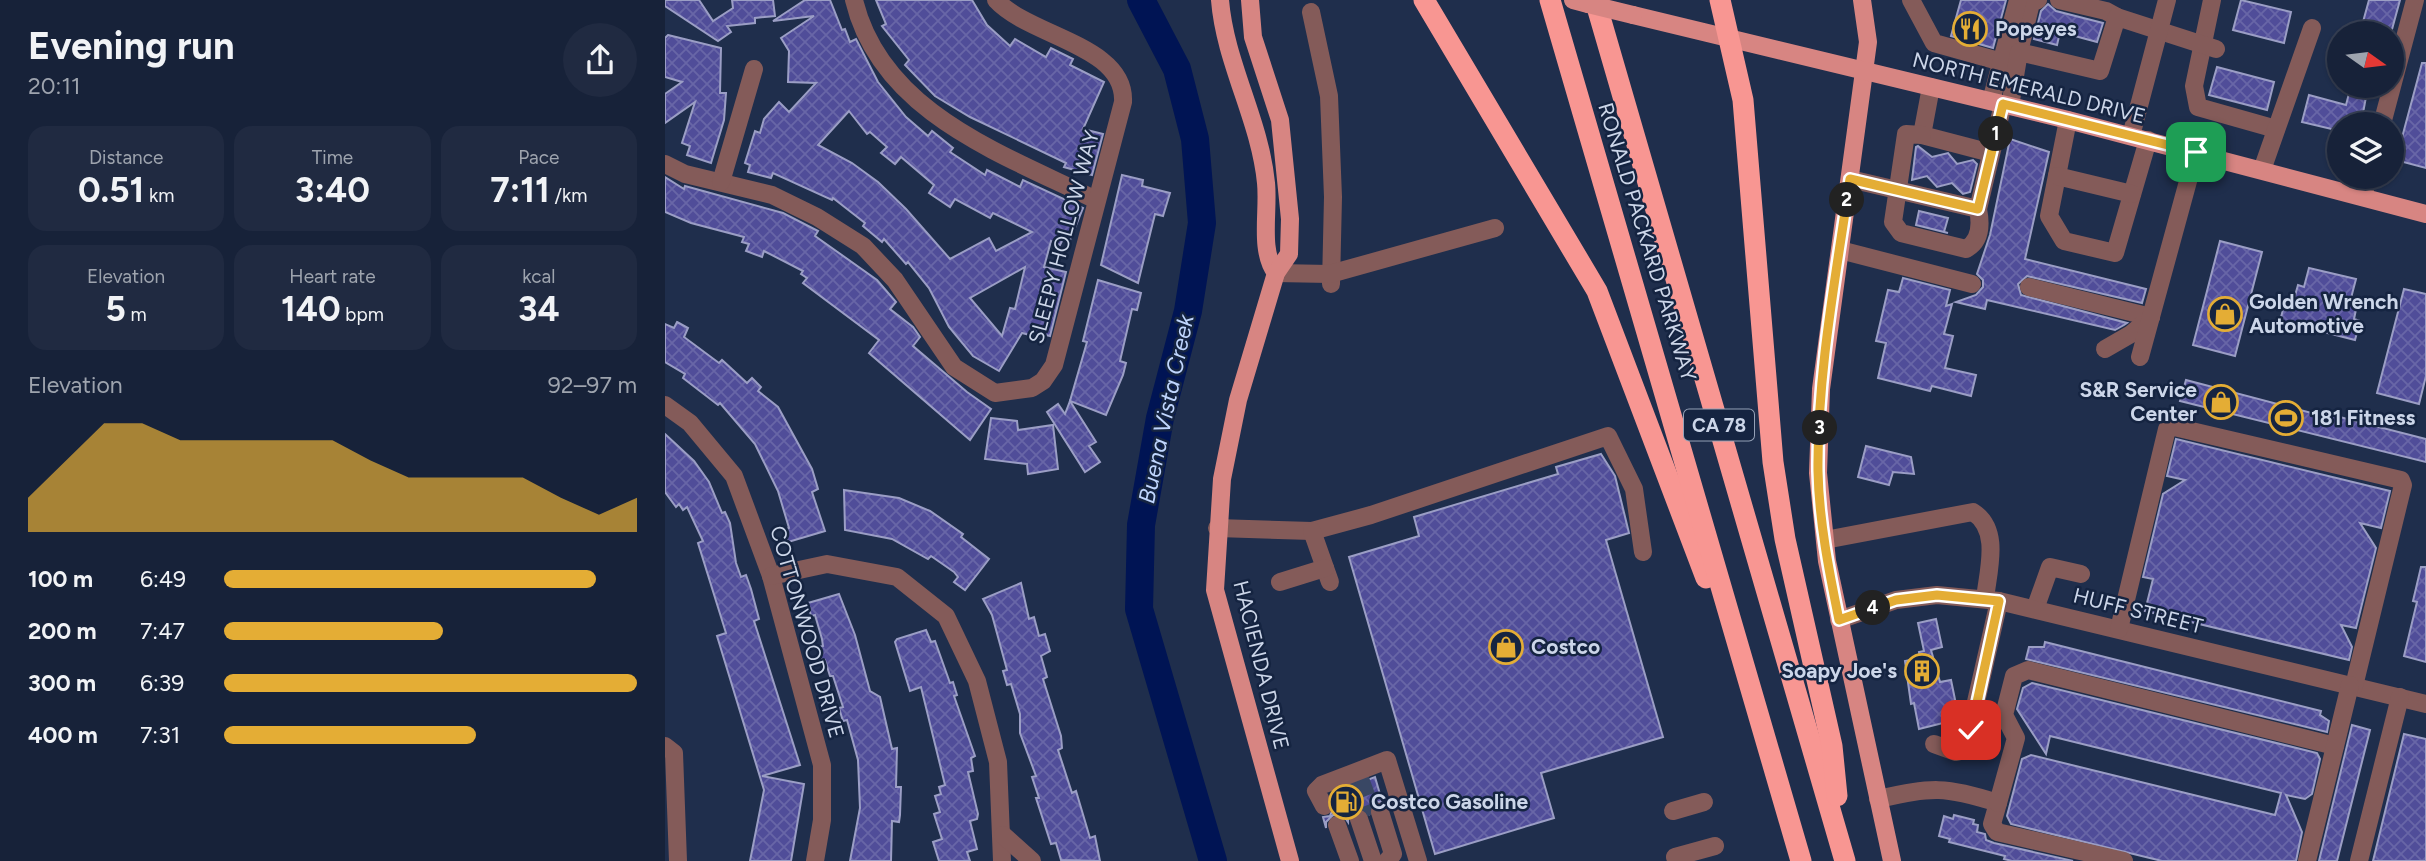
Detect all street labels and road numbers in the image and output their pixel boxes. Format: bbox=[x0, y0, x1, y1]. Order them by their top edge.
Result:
street label: NORTH EMERALD DRIVE bbox=[1910, 46, 2148, 129]
street label: RONALD PACKARD PARKWAY bbox=[1593, 100, 1702, 384]
street label: SLEEPY HOLLOW WAY bbox=[1023, 127, 1104, 346]
road number: CA 78 bbox=[1684, 410, 1754, 440]
street label: COTTONWOOD DRIVE bbox=[765, 523, 850, 741]
street label: HACIENDA DRIVE bbox=[1228, 578, 1295, 752]
street label: HUFF STREET bbox=[2071, 582, 2206, 639]

